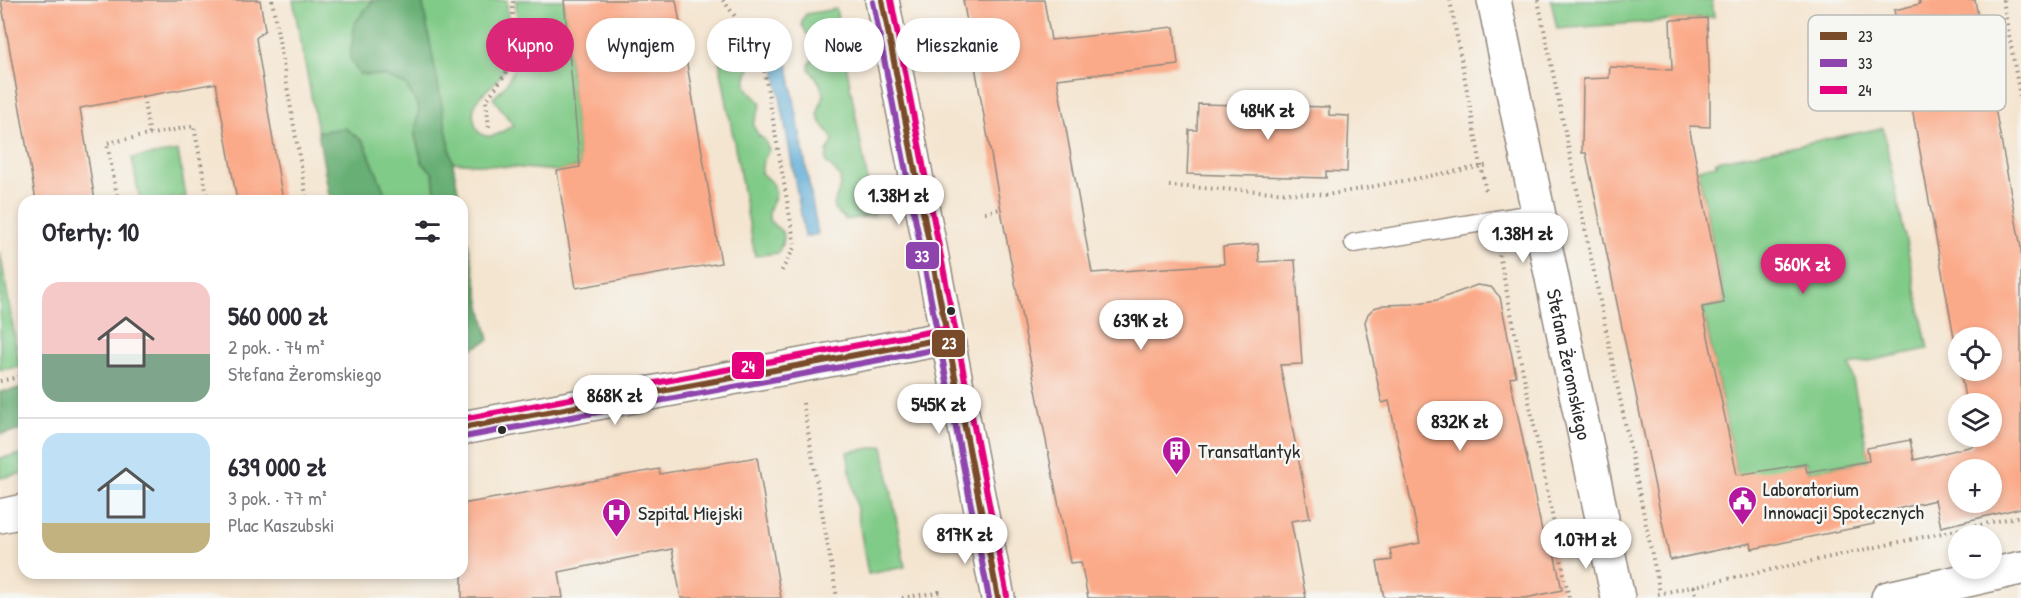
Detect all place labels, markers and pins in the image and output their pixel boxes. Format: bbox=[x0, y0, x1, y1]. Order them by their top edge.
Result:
pin: 484K zł bbox=[1213, 90, 1323, 141]
pin: 1.38M zł bbox=[837, 175, 961, 226]
pin: 1.38M zł bbox=[1461, 213, 1585, 264]
pin: 560K zł bbox=[1748, 244, 1858, 295]
pin: 639K zł bbox=[1086, 300, 1196, 351]
unlabelled marker bbox=[945, 305, 957, 317]
pin: 868K zł bbox=[560, 375, 670, 426]
pin: 545K zł bbox=[884, 384, 994, 435]
pin: 832K zł bbox=[1405, 401, 1515, 452]
unlabelled marker bbox=[496, 424, 508, 436]
building icon: Transatlantyk bbox=[1161, 434, 1193, 476]
place label: Transatlantyk bbox=[1198, 437, 1300, 464]
place label: Laboratorium Innowacji Społecznych bbox=[1763, 475, 1924, 525]
public building icon: Laboratorium Innowacji Społecznych bbox=[1726, 484, 1758, 526]
hospital icon: Szpital Miejski bbox=[601, 496, 633, 538]
place label: Szpital Miejski bbox=[638, 499, 743, 526]
pin: 817K zł bbox=[910, 514, 1020, 565]
pin: 1.07M zł bbox=[1524, 519, 1648, 570]

